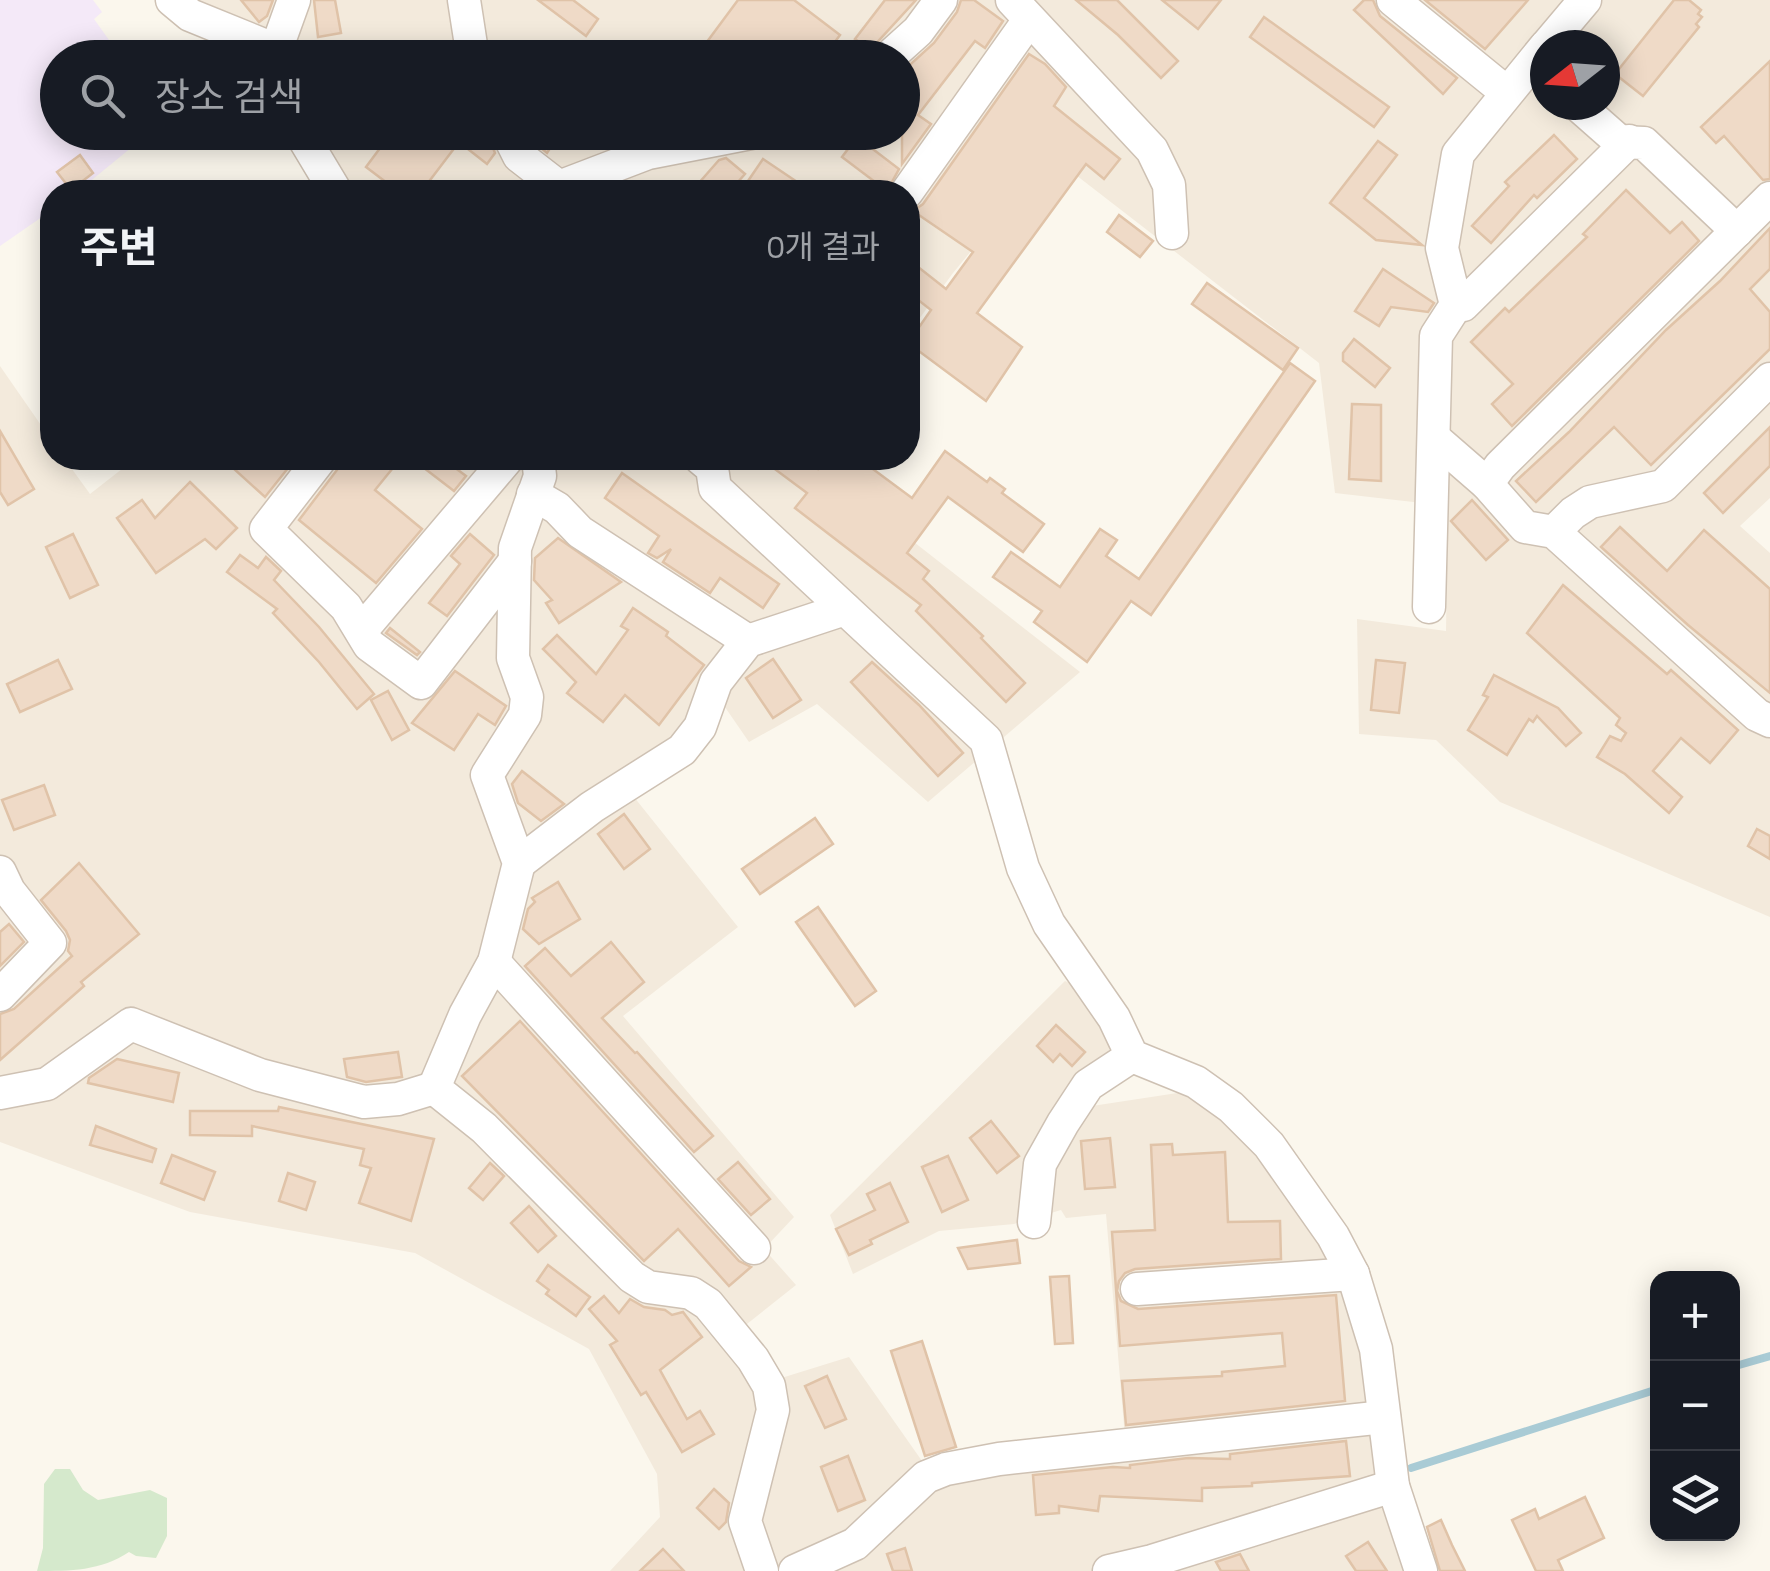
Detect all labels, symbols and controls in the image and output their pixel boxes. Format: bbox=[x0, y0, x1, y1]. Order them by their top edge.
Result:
north arrow bbox=[1530, 30, 1620, 120]
search box bbox=[40, 40, 920, 150]
text: 장소 검색 bbox=[155, 67, 303, 125]
icon: search bbox=[75, 68, 130, 123]
text: 주변 bbox=[80, 214, 157, 278]
text: 0개 결과 bbox=[767, 222, 880, 270]
map controls bbox=[1650, 1271, 1740, 1541]
button: + bbox=[1650, 1271, 1740, 1361]
button: − bbox=[1650, 1361, 1740, 1451]
button: layers bbox=[1650, 1451, 1740, 1541]

